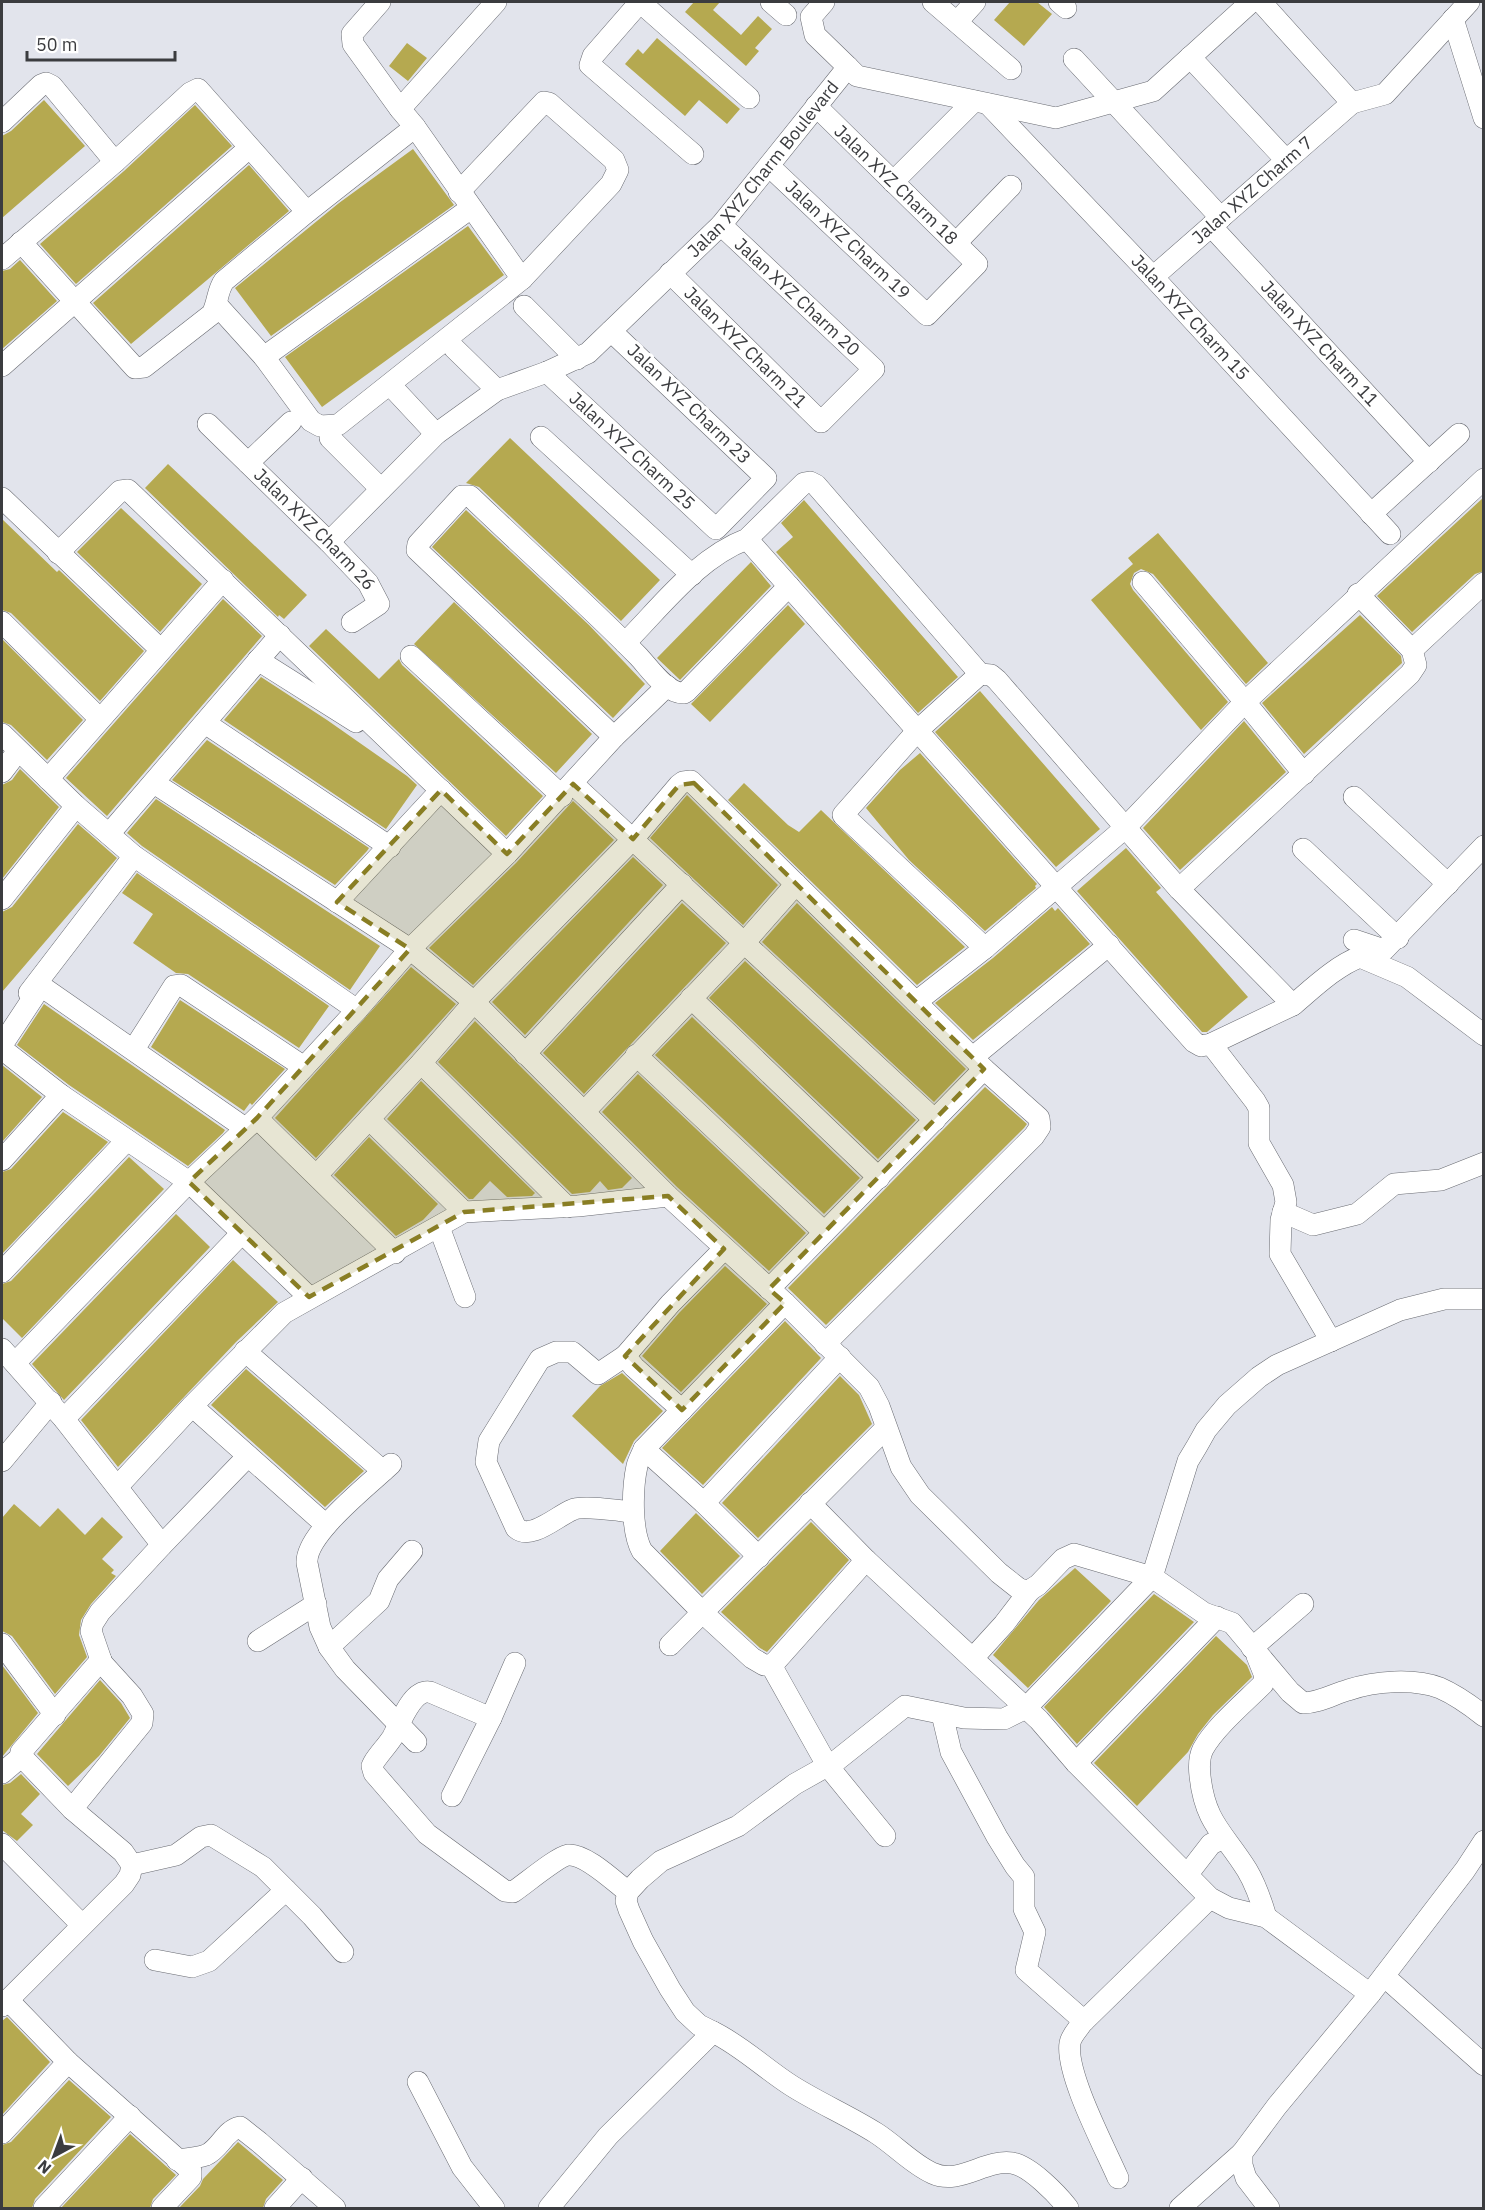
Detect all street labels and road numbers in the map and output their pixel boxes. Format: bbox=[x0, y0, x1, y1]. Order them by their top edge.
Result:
street label: Jalan XYZ Charm Boulevard bbox=[682, 76, 843, 262]
street label: Jalan XYZ Charm 18 bbox=[830, 120, 963, 250]
street label: Jalan XYZ Charm 7 bbox=[1187, 131, 1317, 249]
street label: Jalan XYZ Charm 19 bbox=[781, 175, 915, 304]
street label: Jalan XYZ Charm 20 bbox=[730, 233, 865, 361]
street label: Jalan XYZ Charm 15 bbox=[1127, 249, 1254, 385]
street label: Jalan XYZ Charm 11 bbox=[1256, 275, 1384, 411]
street label: Jalan XYZ Charm 21 bbox=[680, 281, 812, 413]
street label: Jalan XYZ Charm 23 bbox=[623, 339, 756, 469]
street label: Jalan XYZ Charm 25 bbox=[565, 387, 700, 515]
street label: Jalan XYZ Charm 26 bbox=[249, 463, 381, 594]

